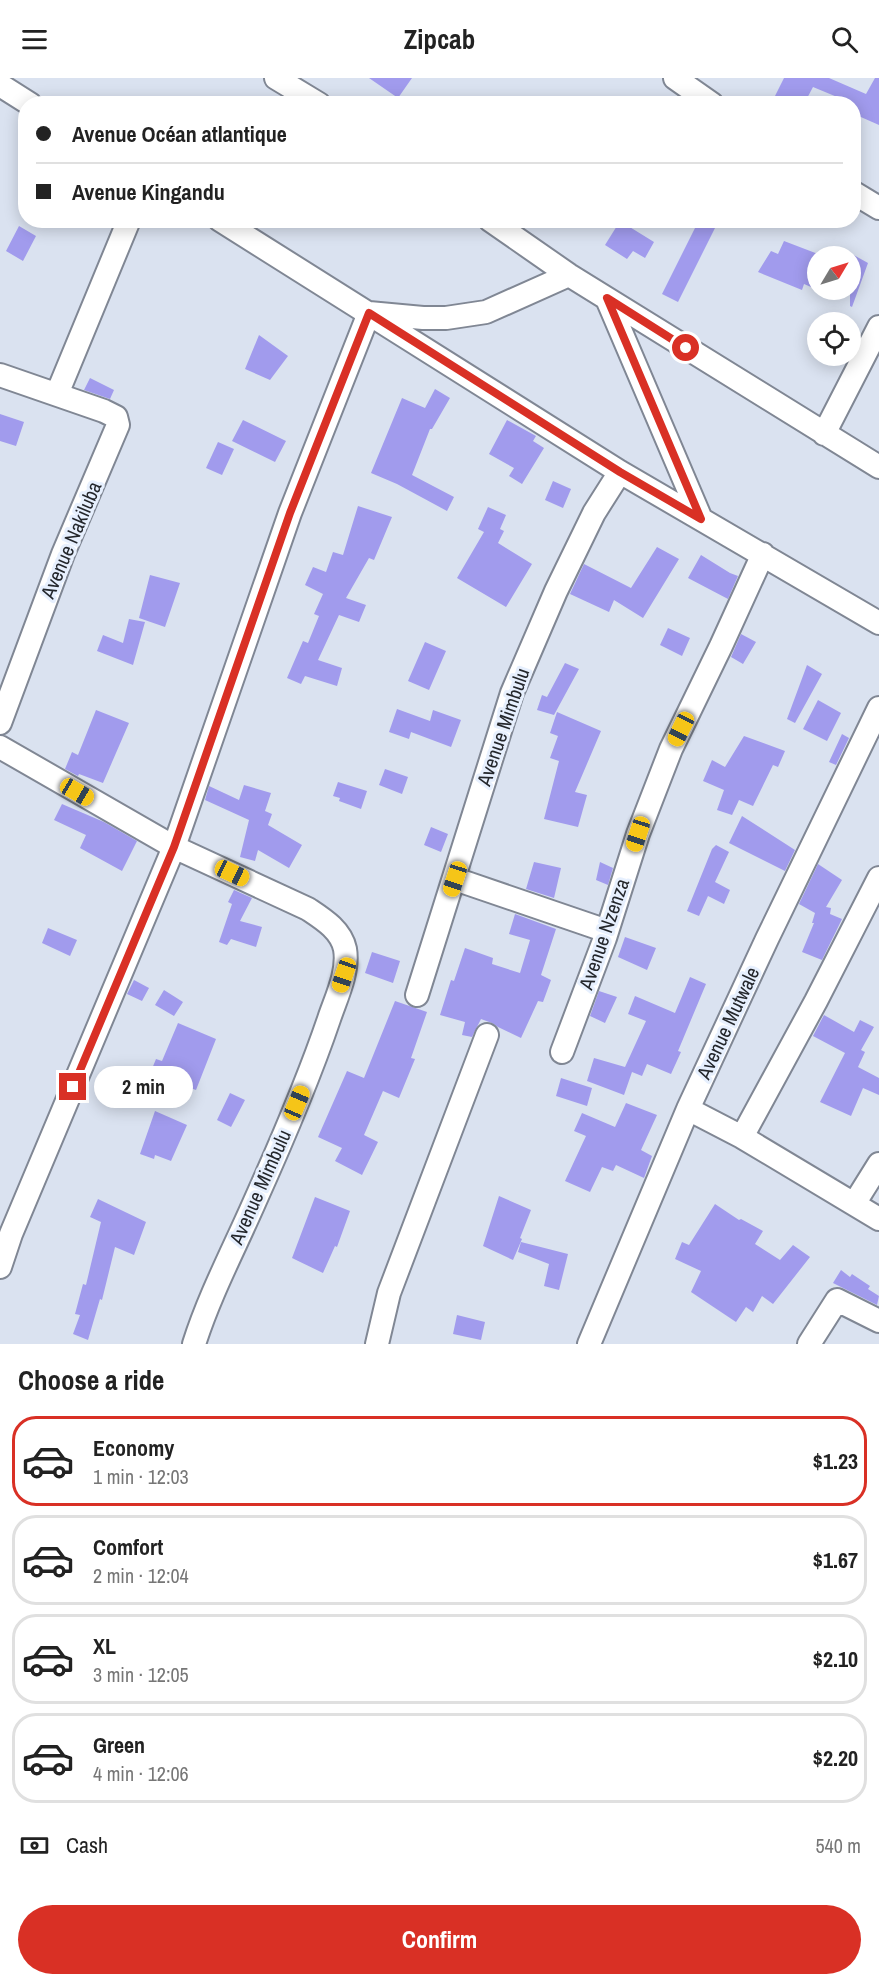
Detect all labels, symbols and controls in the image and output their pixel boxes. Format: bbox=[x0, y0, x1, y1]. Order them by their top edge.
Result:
text: Zipcab bbox=[404, 21, 475, 57]
icon: menu bbox=[18, 23, 51, 56]
icon: search bbox=[828, 23, 861, 56]
text: Avenue Océan atlantique bbox=[72, 119, 287, 149]
text: Avenue Kingandu bbox=[72, 177, 225, 207]
north arrow bbox=[807, 246, 861, 300]
map controls bbox=[807, 246, 861, 366]
button: locate bbox=[807, 312, 861, 366]
route start bbox=[672, 334, 699, 361]
street label: Avenue Nakiluba bbox=[33, 477, 107, 603]
street label: Avenue Mimbulu bbox=[469, 664, 535, 790]
car bbox=[665, 709, 697, 749]
car bbox=[57, 775, 97, 809]
car bbox=[624, 814, 652, 854]
car bbox=[212, 857, 252, 889]
car bbox=[441, 859, 469, 899]
street label: Avenue Nzenza bbox=[572, 875, 635, 994]
car bbox=[330, 955, 358, 995]
street label: Avenue Mutwale bbox=[689, 962, 765, 1084]
callout: 2 min bbox=[94, 1066, 193, 1108]
route end bbox=[59, 1073, 86, 1100]
text: 2 min bbox=[122, 1073, 165, 1100]
car bbox=[282, 1083, 312, 1123]
street label: Avenue Mimbulu bbox=[222, 1125, 297, 1249]
text: Choose a ride bbox=[18, 1362, 164, 1398]
text: Economy bbox=[93, 1433, 174, 1463]
icon: car bbox=[21, 1434, 75, 1488]
text: $1.23 bbox=[813, 1446, 858, 1476]
text: 1 min · 12:03 bbox=[93, 1463, 189, 1490]
text: Comfort bbox=[93, 1532, 163, 1562]
icon: car bbox=[21, 1533, 75, 1587]
text: $1.67 bbox=[813, 1545, 858, 1575]
text: 2 min · 12:04 bbox=[93, 1562, 189, 1589]
text: XL bbox=[93, 1631, 116, 1661]
icon: car bbox=[21, 1632, 75, 1686]
text: $2.10 bbox=[813, 1644, 858, 1674]
text: 3 min · 12:05 bbox=[93, 1661, 189, 1688]
text: Green bbox=[93, 1730, 145, 1760]
icon: car bbox=[21, 1731, 75, 1785]
text: $2.20 bbox=[813, 1743, 858, 1773]
text: 4 min · 12:06 bbox=[93, 1760, 189, 1787]
icon: cash bbox=[18, 1829, 51, 1862]
text: Cash bbox=[66, 1830, 108, 1860]
text: 540 m bbox=[815, 1832, 861, 1859]
button: Confirm bbox=[18, 1905, 861, 1974]

